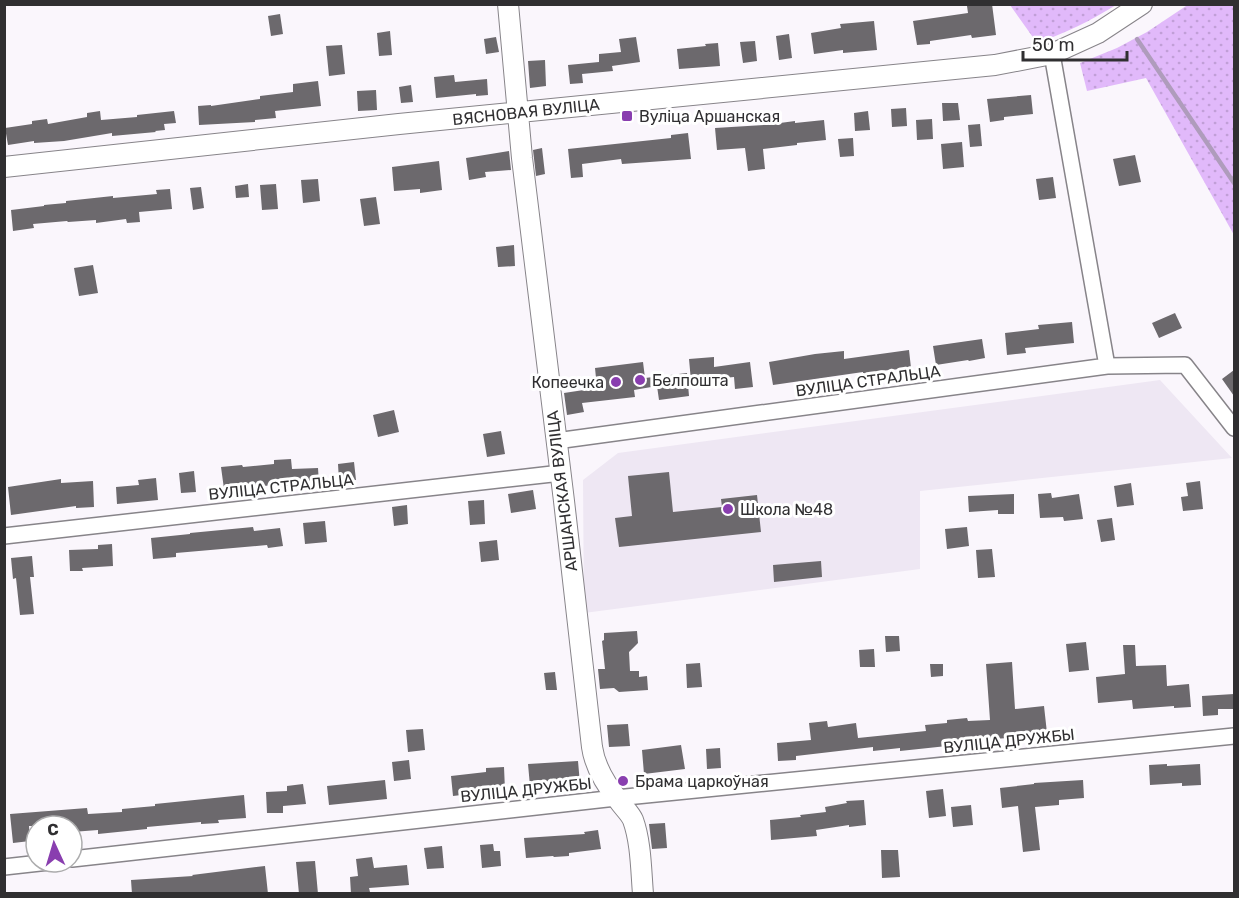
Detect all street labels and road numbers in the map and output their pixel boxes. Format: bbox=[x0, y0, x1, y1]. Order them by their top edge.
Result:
street label: ВЯСНОВАЯ ВУЛІЦА bbox=[452, 95, 601, 129]
street label: ВУЛІЦА СТРАЛЬЦА bbox=[794, 361, 942, 401]
street label: АРШАНСКАЯ ВУЛІЦА bbox=[543, 409, 581, 573]
street label: ВУЛІЦА СТРАЛЬЦА bbox=[207, 470, 355, 504]
street label: ВУЛІЦА ДРУЖБЫ bbox=[942, 725, 1076, 757]
street label: ВУЛІЦА ДРУЖБЫ bbox=[459, 774, 593, 806]

